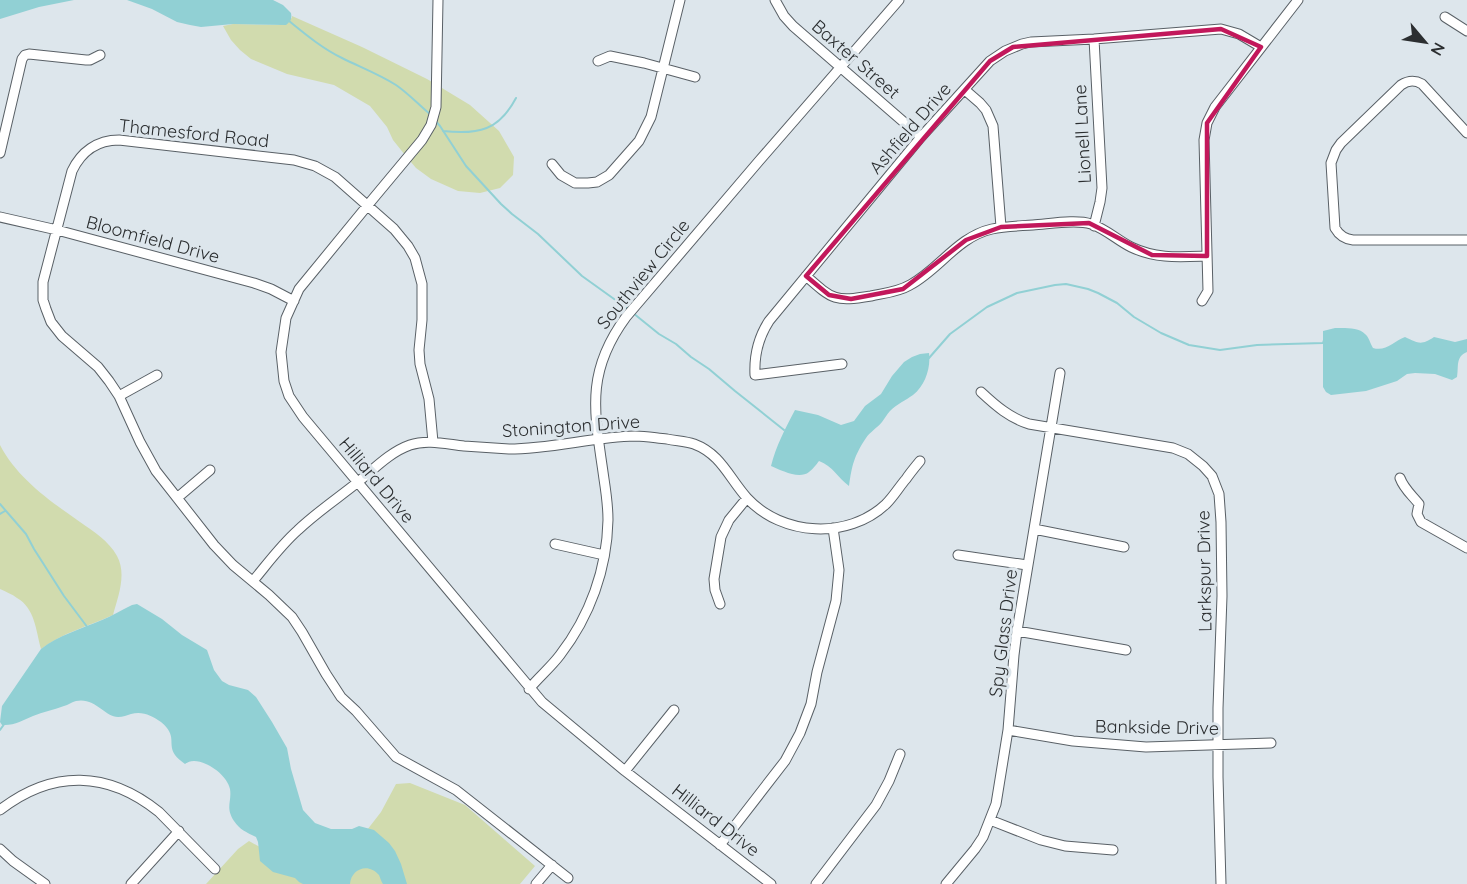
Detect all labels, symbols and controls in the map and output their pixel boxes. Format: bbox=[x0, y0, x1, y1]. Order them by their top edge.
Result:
north arrow bbox=[1395, 12, 1455, 72]
street label: Baxter Street bbox=[807, 14, 905, 104]
text: N bbox=[1427, 39, 1450, 59]
street label: Ashfield Drive bbox=[864, 77, 956, 179]
street label: Lionell Lane bbox=[1068, 84, 1096, 184]
street label: Thamesford Road bbox=[118, 114, 270, 152]
street label: Bloomfield Drive bbox=[84, 210, 222, 268]
street label: Southview Circle bbox=[592, 214, 694, 334]
street label: Stonington Drive bbox=[501, 410, 641, 442]
street label: Hilliard Drive bbox=[334, 432, 420, 528]
street label: Larkspur Drive bbox=[1191, 510, 1217, 632]
street label: Spy Glass Drive bbox=[984, 568, 1022, 698]
street label: Bankside Drive bbox=[1095, 714, 1219, 740]
street label: Hilliard Drive bbox=[667, 778, 765, 862]

